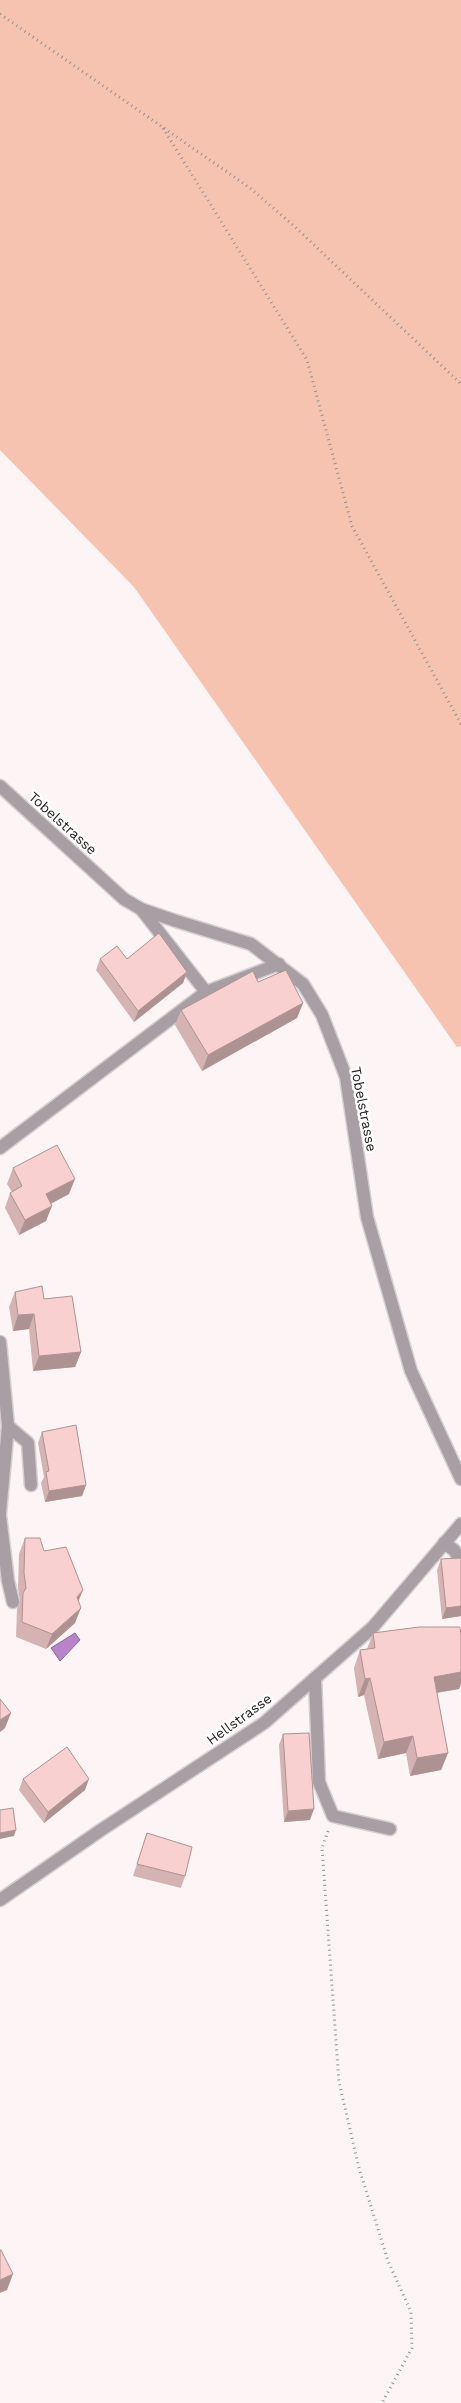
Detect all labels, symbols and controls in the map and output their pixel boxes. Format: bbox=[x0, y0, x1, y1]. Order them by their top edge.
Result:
street label: Tobelstrasse bbox=[26, 788, 100, 858]
street label: Tobelstrasse bbox=[348, 1065, 380, 1153]
street label: Hellstrasse bbox=[203, 1690, 275, 1748]

